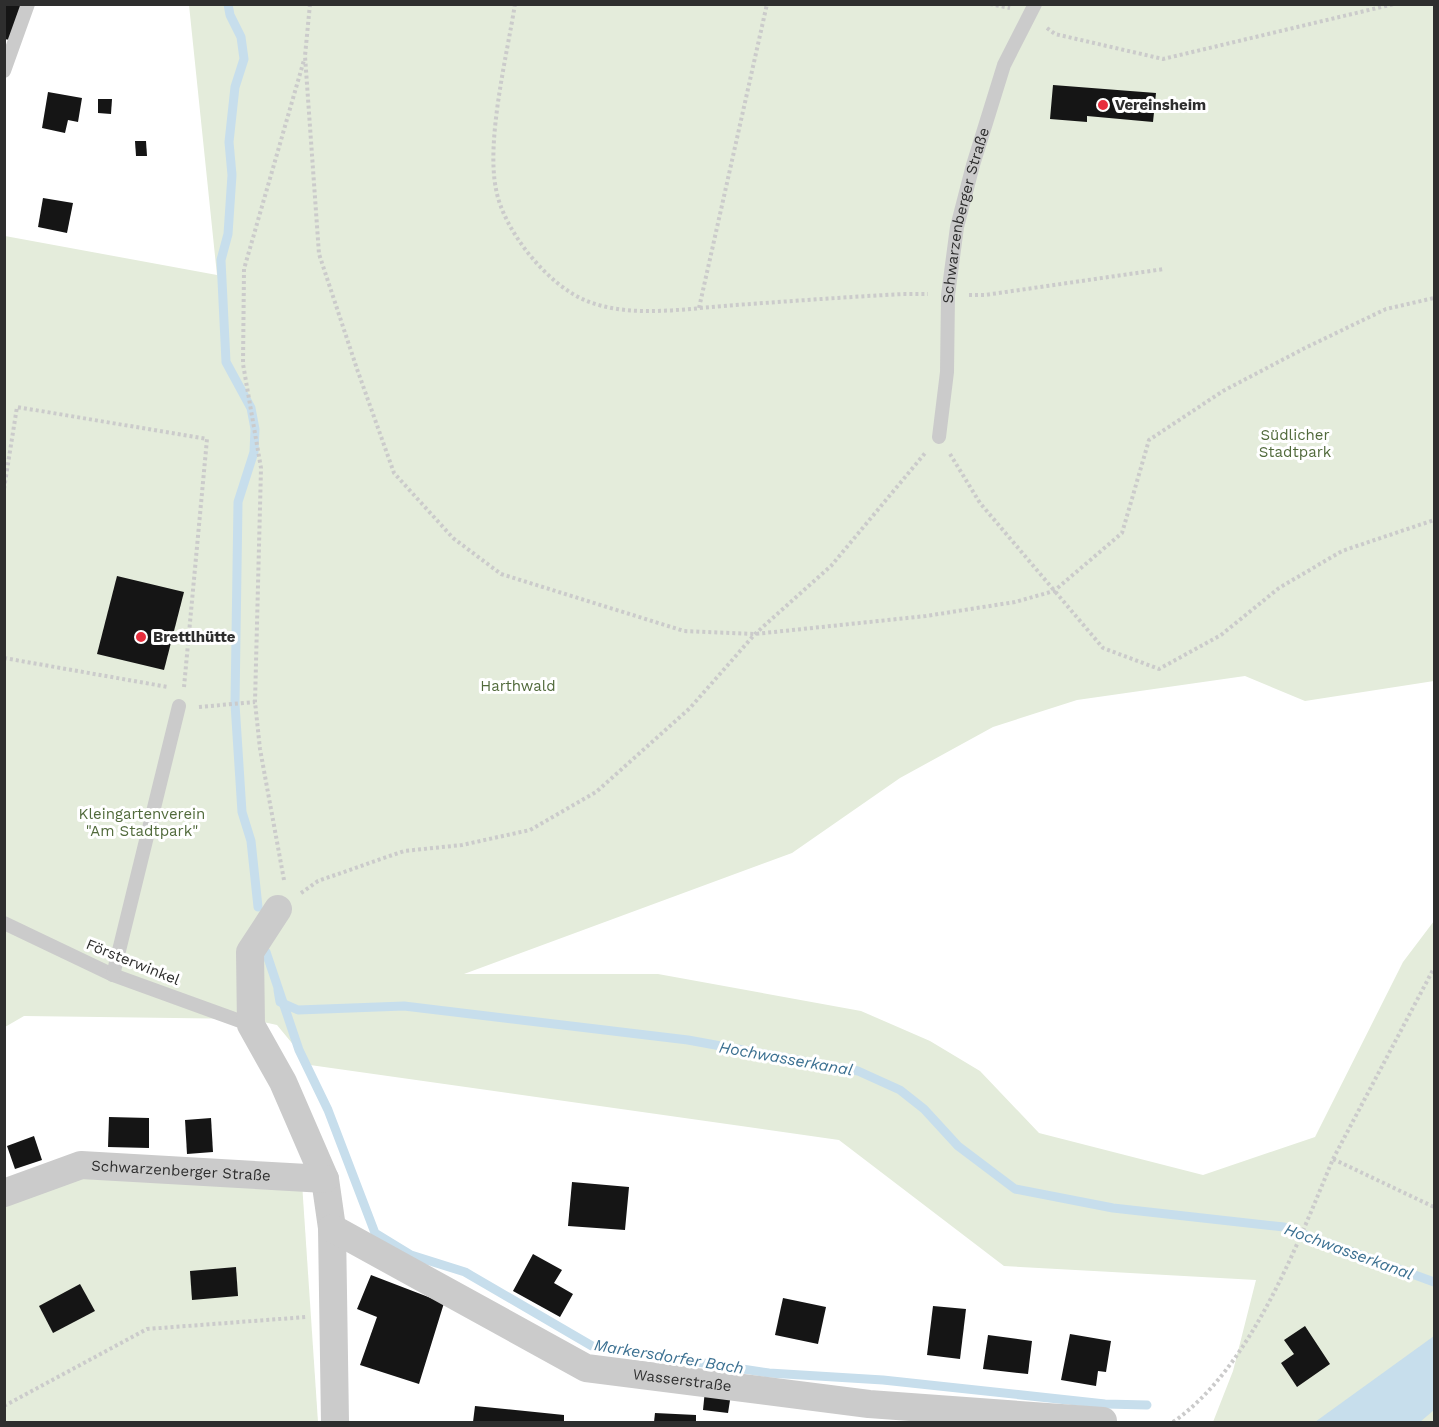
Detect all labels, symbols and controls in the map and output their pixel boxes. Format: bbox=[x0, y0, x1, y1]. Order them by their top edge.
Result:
place label: Vereinsheim bbox=[1115, 96, 1206, 114]
marker: Vereinsheim bbox=[1096, 98, 1110, 112]
street label: Schwarzenberger Straße bbox=[939, 125, 993, 303]
park label: Südlicher Stadtpark bbox=[1259, 426, 1332, 461]
place label: Brettlhütte bbox=[153, 628, 236, 646]
marker: Brettlhütte bbox=[134, 630, 148, 644]
park label: Harthwald bbox=[480, 677, 556, 695]
park label: Kleingartenverein "Am Stadtpark" bbox=[79, 805, 205, 840]
street label: Försterwinkel bbox=[84, 935, 183, 989]
water label: Hochwasserkanal bbox=[718, 1037, 854, 1080]
street label: Schwarzenberger Straße bbox=[91, 1157, 271, 1185]
water label: Hochwasserkanal bbox=[1282, 1219, 1416, 1284]
water label: Markersdorfer Bach bbox=[593, 1335, 745, 1378]
street label: Wasserstraße bbox=[632, 1365, 733, 1395]

